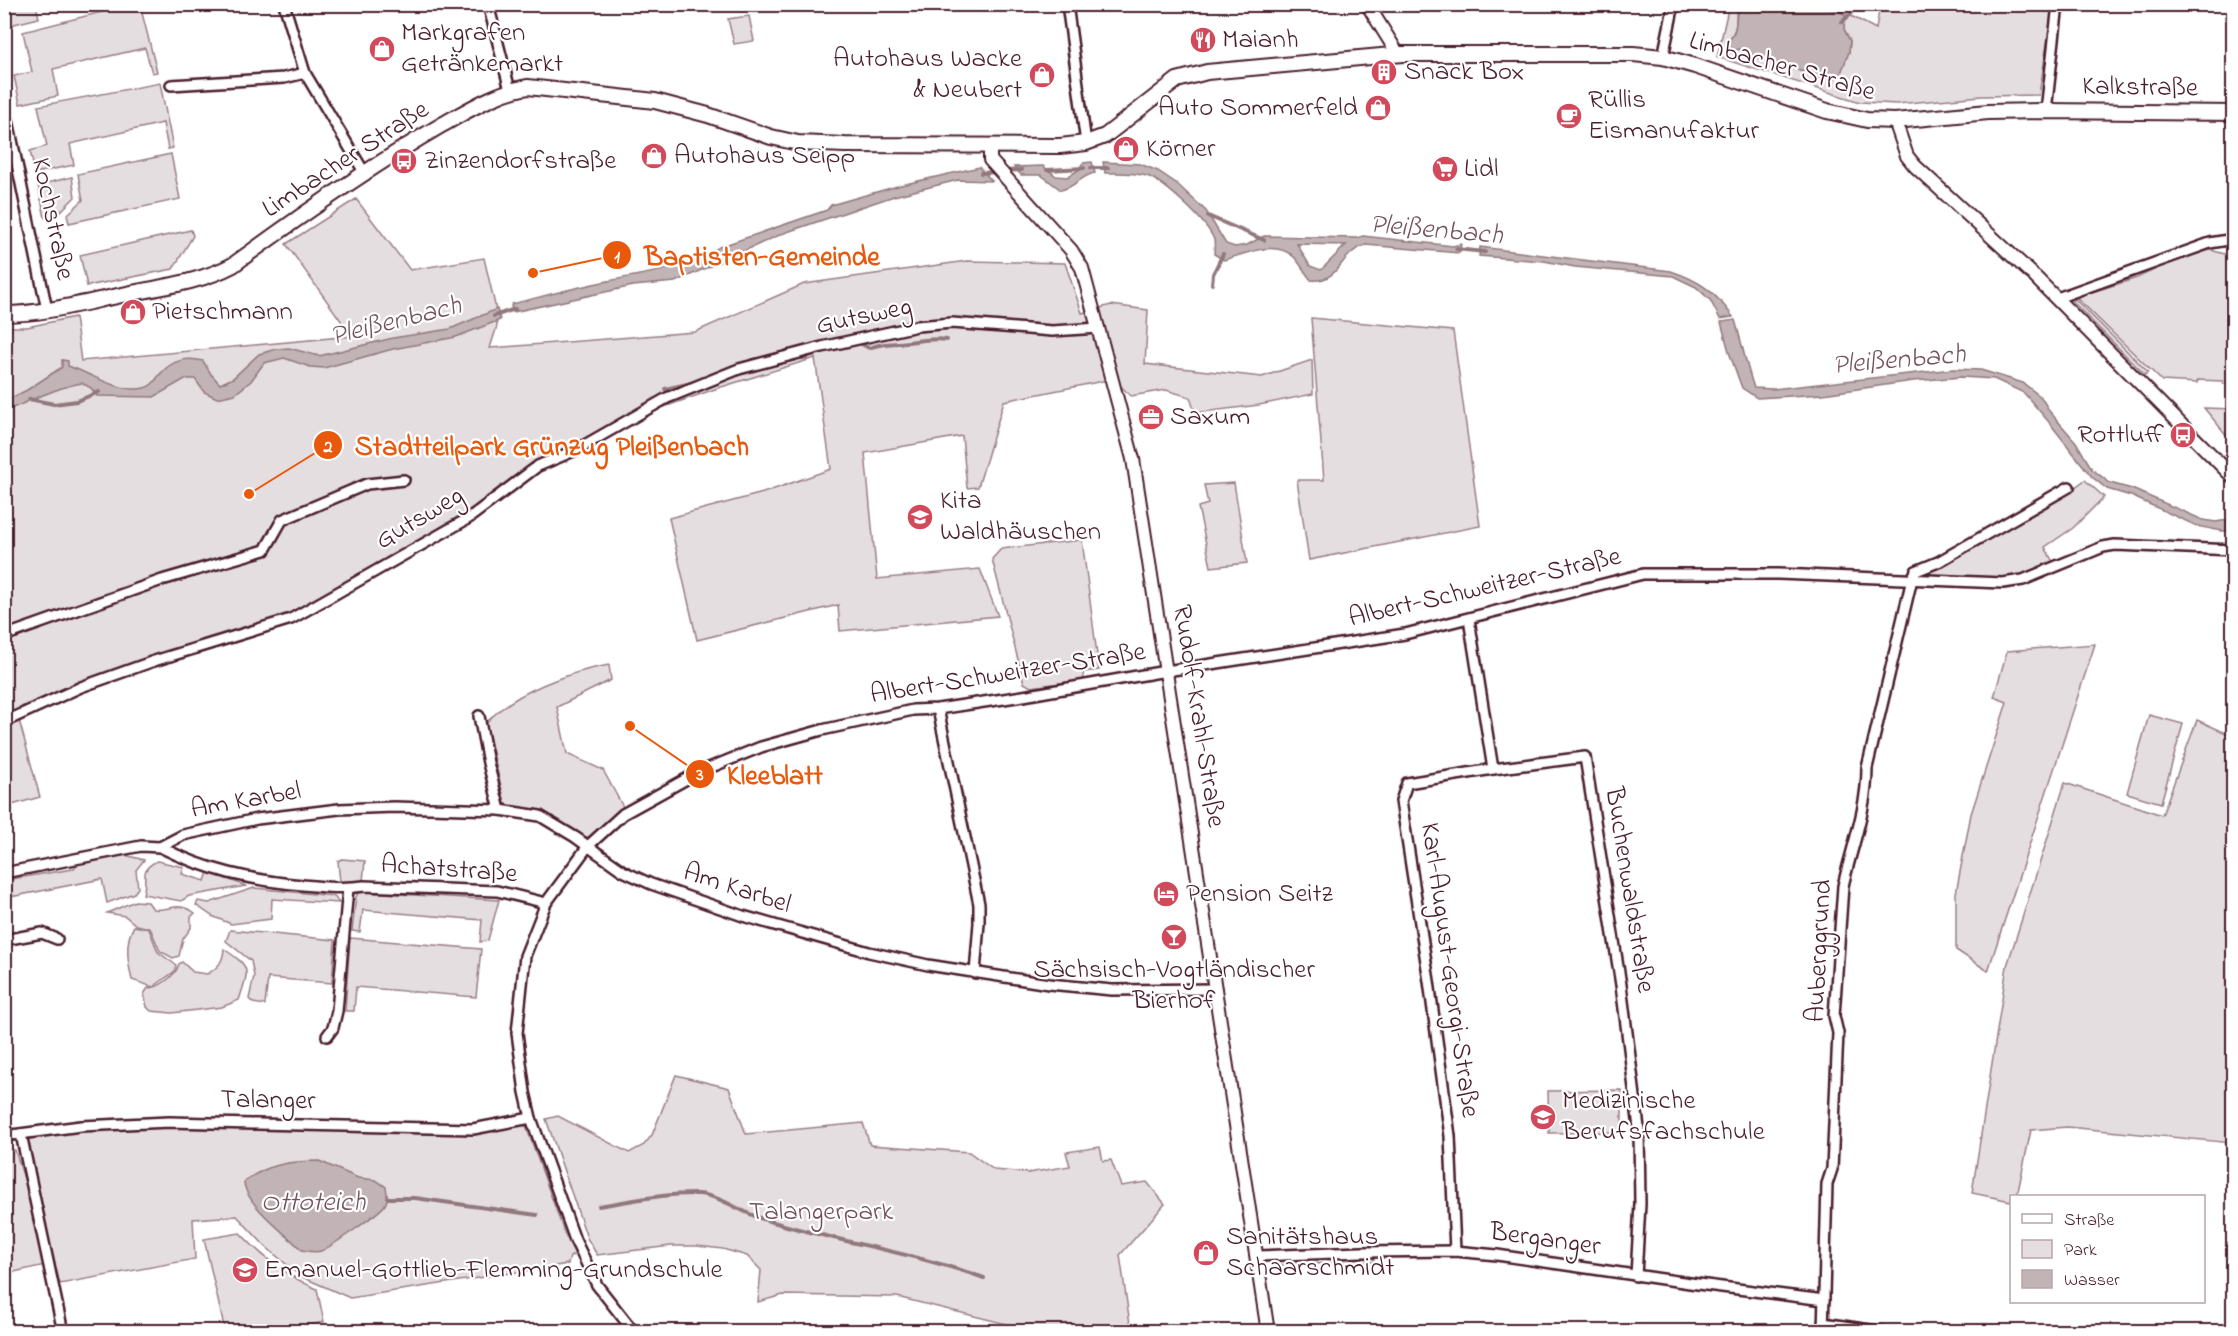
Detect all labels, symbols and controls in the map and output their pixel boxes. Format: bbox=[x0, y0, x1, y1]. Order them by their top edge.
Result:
place label: Markgrafen Getränkemarkt bbox=[401, 14, 563, 84]
place label: Maianh bbox=[1222, 21, 1299, 60]
street label: Limbacher Straße bbox=[1684, 22, 1881, 112]
restaurant icon: Maianh bbox=[1188, 25, 1218, 55]
shop icon: Markgrafen Getränkemarkt bbox=[367, 34, 397, 64]
place label: Autohaus Wacke & Neubert bbox=[833, 40, 1023, 110]
place label: Snack Box bbox=[1404, 53, 1524, 92]
building icon: Snack Box bbox=[1369, 57, 1399, 87]
shop icon: Autohaus Wacke & Neubert bbox=[1027, 60, 1057, 90]
street label: Kalkstraße bbox=[2082, 67, 2199, 109]
place label: Rüllis Eismanufaktur bbox=[1588, 81, 1760, 151]
place label: Auto Sommerfeld bbox=[1158, 89, 1358, 128]
street label: Limbacher Straße bbox=[255, 91, 438, 229]
shop icon: Auto Sommerfeld bbox=[1363, 93, 1393, 123]
cafe icon: Rüllis Eismanufaktur bbox=[1554, 101, 1584, 131]
place label: Körner bbox=[1146, 130, 1216, 169]
shop icon: Körner bbox=[1111, 134, 1141, 164]
place label: Autohaus Seipp bbox=[674, 137, 855, 176]
shop icon: Autohaus Seipp bbox=[639, 141, 669, 171]
place label: Zinzendorfstraße bbox=[424, 142, 617, 181]
bus stop icon: Zinzendorfstraße bbox=[389, 146, 419, 176]
place label: Lidl bbox=[1464, 150, 1499, 189]
street label: Kochstraße bbox=[20, 154, 84, 285]
supermarket icon: Lidl bbox=[1430, 154, 1460, 184]
water label: Pleißenbach bbox=[1368, 205, 1505, 257]
callout: Baptisten-Gemeinde bbox=[602, 232, 892, 278]
text: Baptisten-Gemeinde bbox=[642, 238, 881, 279]
text: 1 bbox=[614, 245, 620, 271]
water label: Pleißenbach bbox=[326, 286, 466, 358]
street label: Gutsweg bbox=[812, 288, 916, 346]
place label: Pietschmann bbox=[152, 293, 293, 332]
shop icon: Pietschmann bbox=[118, 297, 148, 327]
water label: Pleißenbach bbox=[1831, 335, 1968, 387]
place label: Saxum bbox=[1170, 398, 1250, 437]
office icon: Saxum bbox=[1136, 402, 1166, 432]
place label: Rottluff bbox=[2078, 416, 2165, 455]
bus stop icon: Rottluff bbox=[2168, 420, 2198, 450]
callout: Stadtteilpark Grünzug Pleißenbach bbox=[313, 422, 762, 468]
text: Stadtteilpark Grünzug Pleißenbach bbox=[355, 428, 749, 470]
text: 2 bbox=[323, 435, 333, 461]
street label: Gutsweg bbox=[368, 477, 472, 561]
place label: Kita Waldhäuschen bbox=[940, 482, 1101, 552]
school or university icon: Kita Waldhäuschen bbox=[905, 502, 935, 532]
street label: Albert-Schweitzer-Straße bbox=[1345, 537, 1626, 638]
street label: Rudolf-Krahl-Straße bbox=[1161, 602, 1235, 831]
street label: Albert-Schweitzer-Straße bbox=[867, 633, 1149, 715]
callout: Kleeblatt bbox=[685, 751, 835, 797]
text: Kleeblatt bbox=[727, 757, 824, 798]
text: 3 bbox=[695, 763, 704, 789]
street label: Am Karbel bbox=[188, 772, 304, 830]
street label: Buchenwaldstraße bbox=[1593, 783, 1665, 997]
street label: Karl-August-Georgi-Straße bbox=[1409, 820, 1489, 1121]
street label: Achatstraße bbox=[379, 846, 520, 894]
street label: Am Karbel bbox=[678, 853, 796, 925]
place label: Pension Seitz bbox=[1186, 875, 1333, 914]
street label: Auberggrund bbox=[1797, 878, 1843, 1024]
hotel icon: Pension Seitz bbox=[1151, 879, 1181, 909]
bar icon: Sächsisch-Vogtländischer Bierhof bbox=[1159, 922, 1189, 952]
place label: Sächsisch-Vogtländischer Bierhof bbox=[1033, 951, 1315, 1021]
street label: Talanger bbox=[220, 1081, 317, 1121]
place label: Medizinische Berufsfachschule bbox=[1561, 1082, 1766, 1152]
school or university icon: Medizinische Berufsfachschule bbox=[1528, 1102, 1558, 1132]
water label: Ottoteich bbox=[261, 1183, 366, 1224]
park label: Talangerpark bbox=[749, 1193, 893, 1232]
legend bbox=[2010, 1195, 2205, 1303]
text: Straße bbox=[2064, 1208, 2115, 1234]
street label: Berganger bbox=[1486, 1213, 1603, 1267]
place label: Sanitätshaus Schaarschmidt bbox=[1226, 1218, 1394, 1288]
shop icon: Sanitätshaus Schaarschmidt bbox=[1191, 1238, 1221, 1268]
text: Park bbox=[2064, 1238, 2097, 1264]
place label: Emanuel-Gottlieb-Flemming-Grundschule bbox=[264, 1251, 723, 1290]
school or university icon: Emanuel-Gottlieb-Flemming-Grundschule bbox=[230, 1255, 260, 1285]
text: Wasser bbox=[2064, 1268, 2120, 1294]

